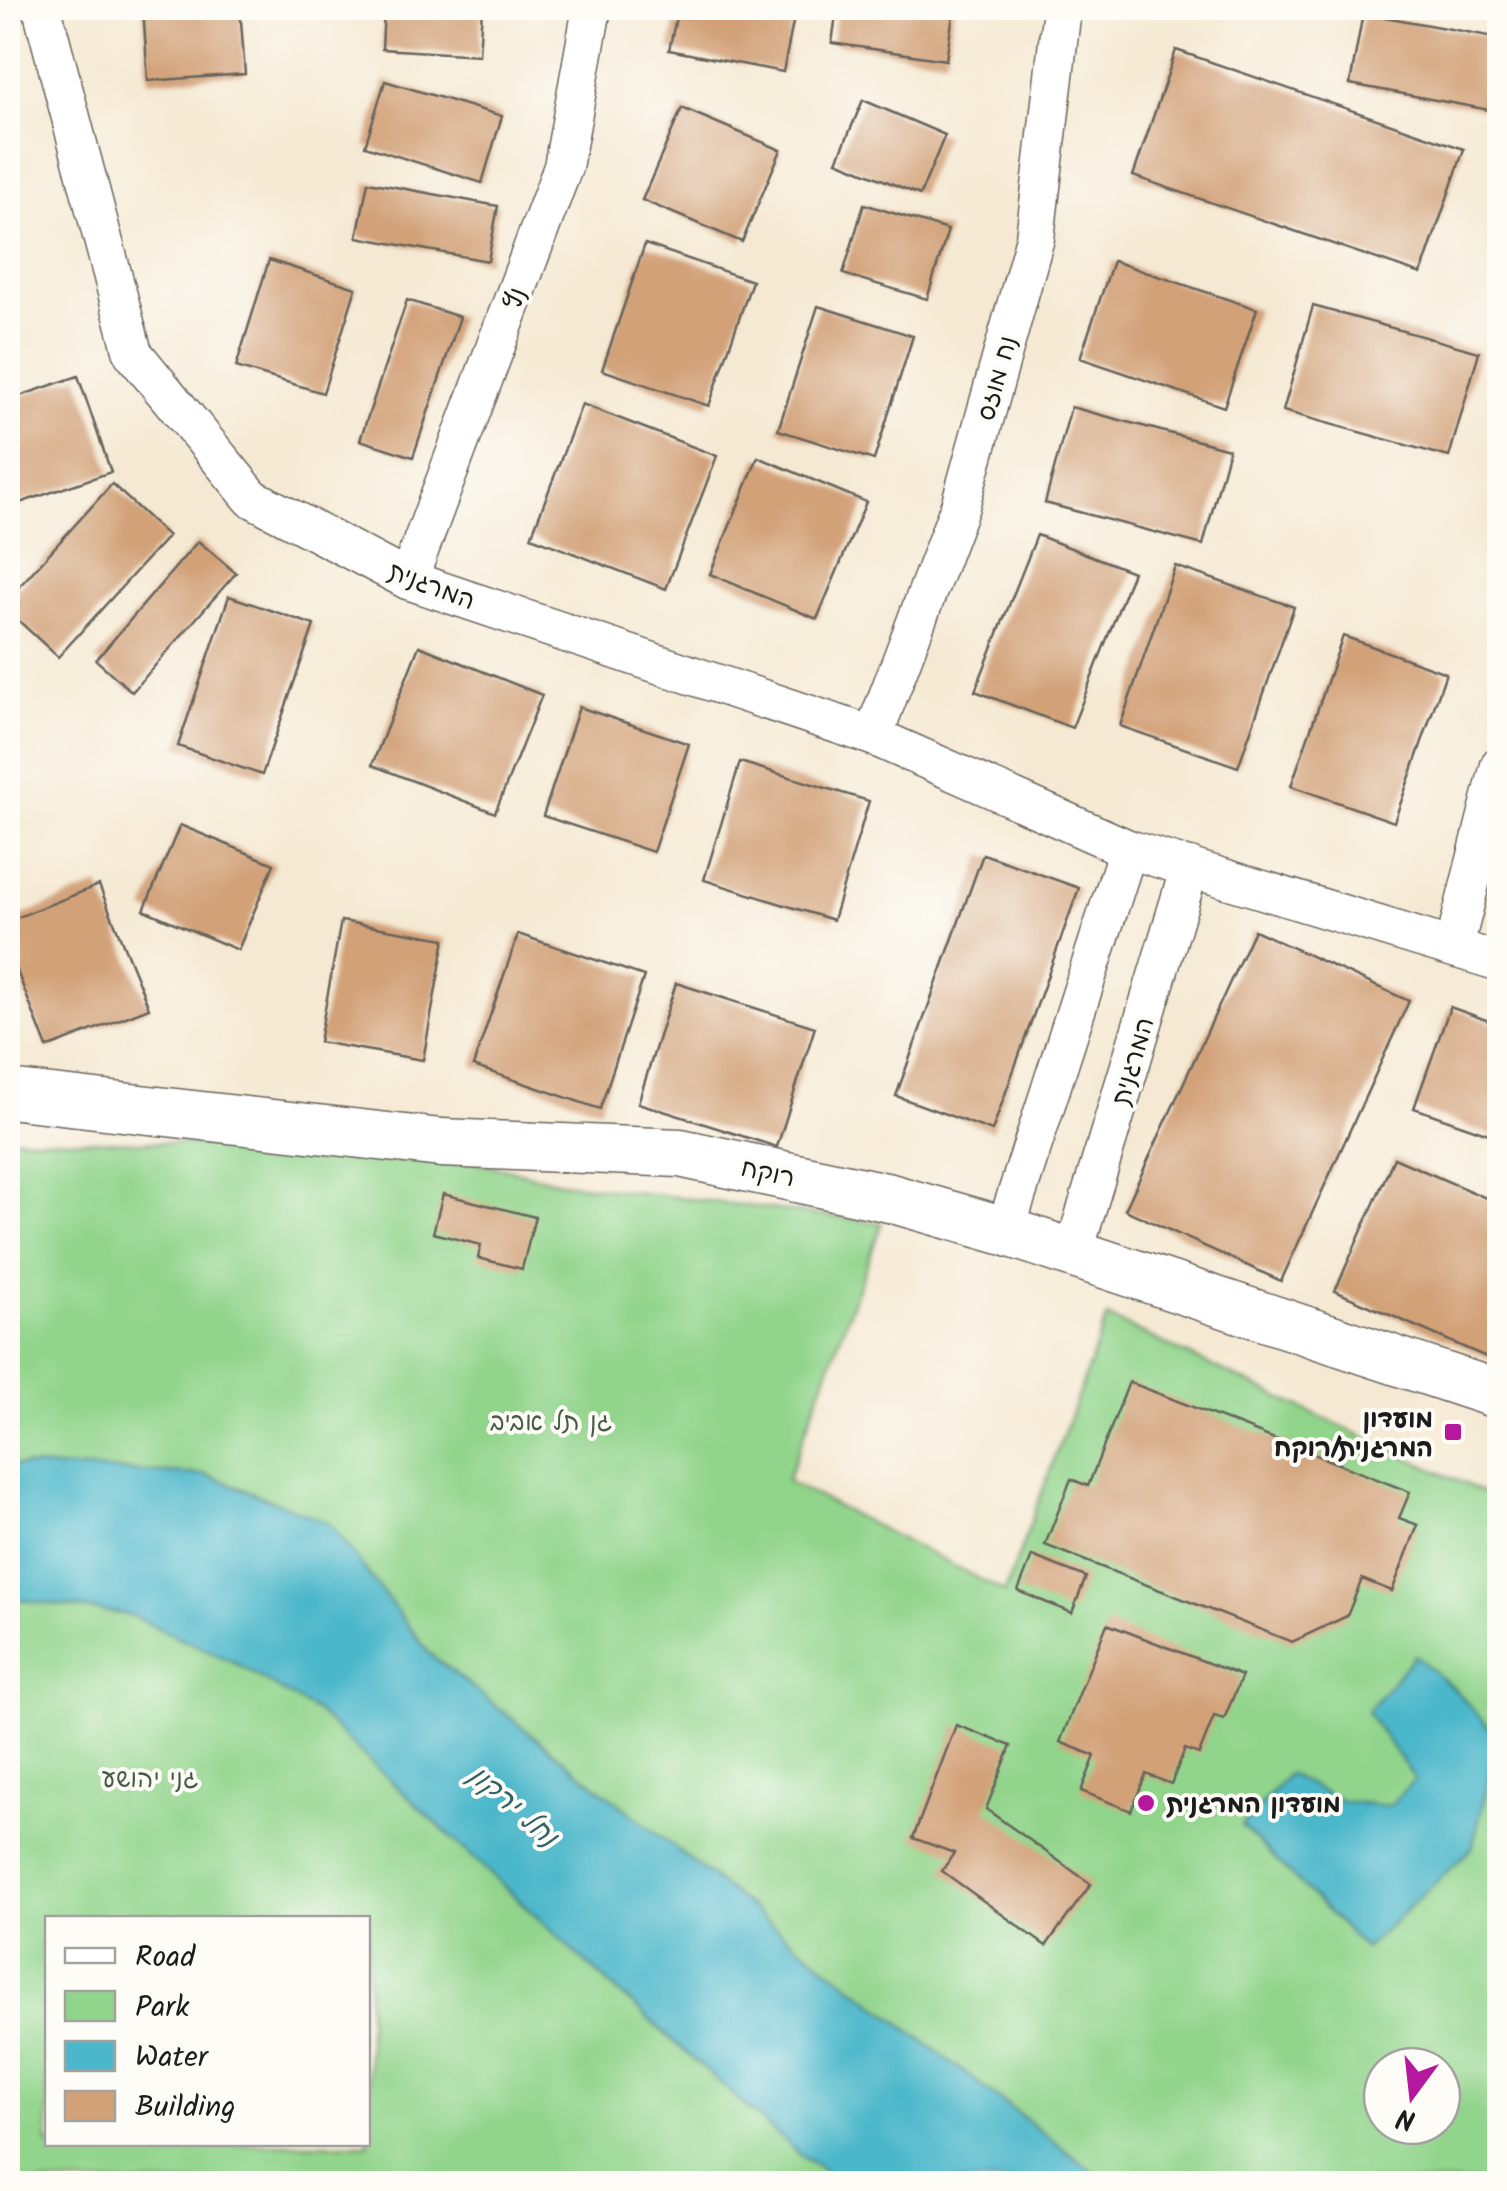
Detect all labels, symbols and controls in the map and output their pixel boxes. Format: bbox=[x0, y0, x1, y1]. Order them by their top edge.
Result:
street label: נץ bbox=[493, 282, 538, 316]
street label: נח מוזס bbox=[967, 331, 1029, 426]
street label: המרגנית bbox=[382, 552, 481, 622]
street label: המרגנית bbox=[1102, 1012, 1166, 1111]
street label: רוקח bbox=[737, 1149, 798, 1199]
place label: מועדון המרגנית/רוקח bbox=[1274, 1400, 1433, 1469]
park label: גן תל אביב bbox=[490, 1403, 612, 1443]
marker: מועדון המרגנית/רוקח bbox=[1442, 1421, 1464, 1443]
water label: נחל ירקון bbox=[457, 1755, 569, 1860]
park label: גני יהושע bbox=[102, 1760, 198, 1800]
place label: מועדון המרגנית bbox=[1166, 1785, 1341, 1825]
marker: מועדון המרגנית bbox=[1135, 1792, 1157, 1814]
legend bbox=[45, 1916, 370, 2146]
text: Road bbox=[135, 1934, 196, 1982]
text: Park bbox=[135, 1984, 190, 2032]
text: Water bbox=[135, 2034, 210, 2082]
north arrow bbox=[1362, 2046, 1462, 2146]
text: Building bbox=[135, 2084, 235, 2132]
text: N bbox=[1392, 2094, 1421, 2142]

